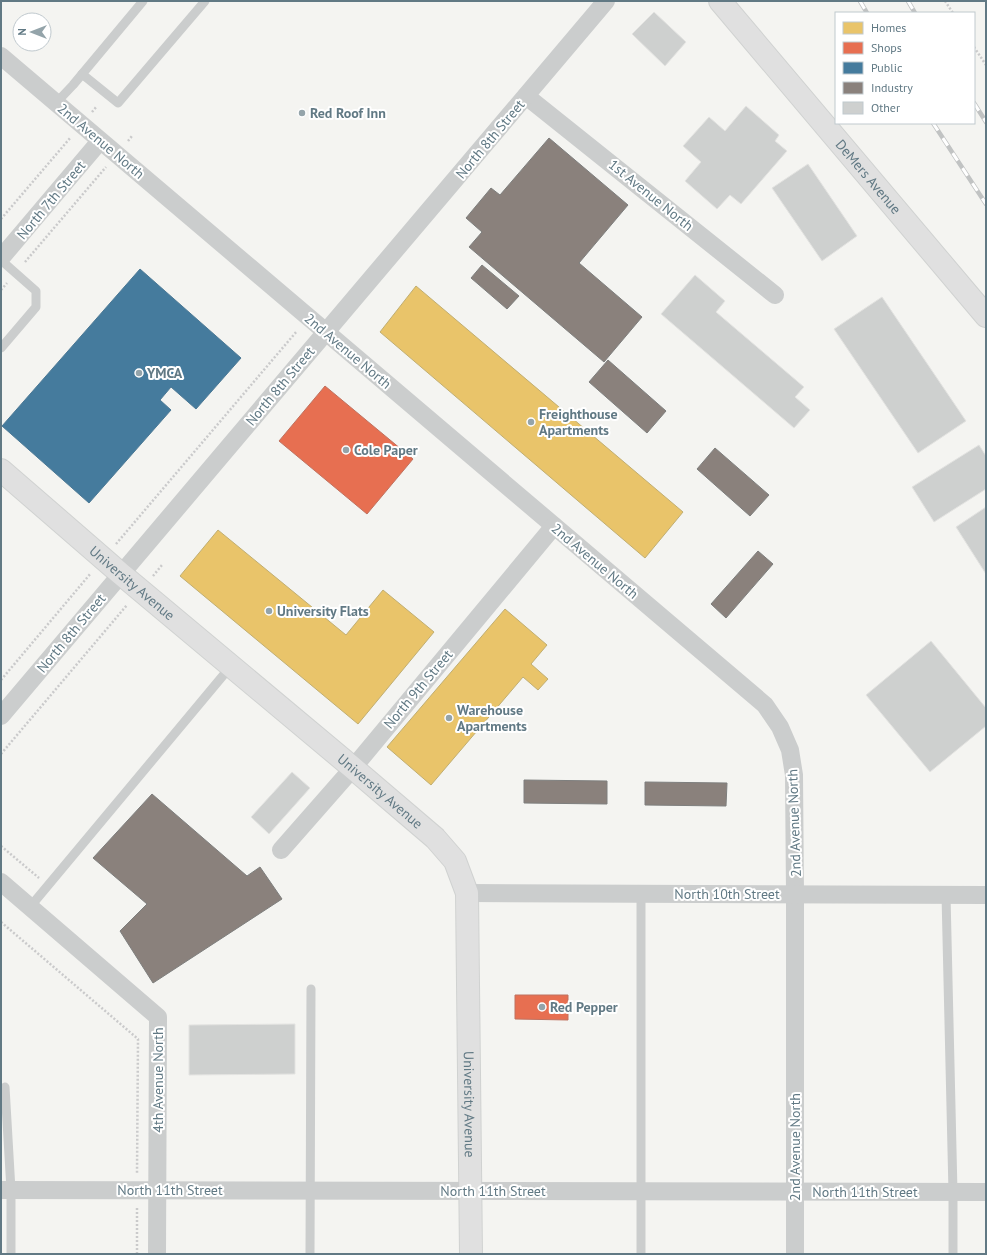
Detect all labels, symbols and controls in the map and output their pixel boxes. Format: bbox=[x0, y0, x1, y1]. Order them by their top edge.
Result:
north arrow bbox=[12, 12, 52, 52]
legend bbox=[835, 12, 975, 124]
text: Homes bbox=[871, 20, 906, 35]
text: N bbox=[15, 28, 29, 36]
text: Shops bbox=[871, 40, 902, 55]
text: Public bbox=[871, 60, 903, 75]
text: Industry bbox=[871, 80, 913, 95]
street label: North 8th Street bbox=[452, 96, 528, 182]
street label: 2nd Avenue North bbox=[54, 99, 148, 183]
text: Other bbox=[871, 100, 900, 115]
place label: Red Roof Inn bbox=[310, 104, 386, 122]
marker: Red Roof Inn bbox=[297, 108, 307, 118]
street label: DeMers Avenue bbox=[832, 136, 905, 218]
street label: 1st Avenue North bbox=[605, 155, 697, 235]
street label: North 7th Street bbox=[13, 157, 89, 243]
street label: 2nd Avenue North bbox=[301, 309, 395, 393]
street label: North 8th Street bbox=[242, 343, 318, 429]
place label: YMCA bbox=[146, 364, 183, 382]
marker: YMCA bbox=[134, 368, 144, 378]
place label: Freighthouse Apartments bbox=[539, 405, 618, 439]
marker: Freighthouse Apartments bbox=[526, 417, 536, 427]
place label: Cole Paper bbox=[354, 441, 418, 459]
marker: Cole Paper bbox=[341, 445, 351, 455]
street label: 2nd Avenue North bbox=[548, 519, 642, 603]
street label: University Avenue bbox=[86, 542, 179, 624]
street label: North 8th Street bbox=[33, 590, 109, 676]
place label: University Flats bbox=[277, 602, 369, 620]
marker: University Flats bbox=[264, 606, 274, 616]
street label: North 9th Street bbox=[380, 646, 456, 732]
place label: Warehouse Apartments bbox=[457, 701, 527, 735]
marker: Warehouse Apartments bbox=[444, 713, 454, 723]
street label: University Avenue bbox=[334, 750, 427, 833]
street label: 2nd Avenue North bbox=[783, 769, 805, 877]
street label: North 10th Street bbox=[674, 885, 780, 903]
place label: Red Pepper bbox=[550, 998, 618, 1016]
marker: Red Pepper bbox=[537, 1002, 547, 1012]
street label: 4th Avenue North bbox=[149, 1027, 167, 1133]
street label: University Avenue bbox=[460, 1051, 479, 1158]
street label: 2nd Avenue North bbox=[786, 1093, 804, 1201]
street label: North 11th Street bbox=[117, 1181, 223, 1199]
street label: North 11th Street bbox=[440, 1182, 546, 1200]
street label: North 11th Street bbox=[812, 1183, 918, 1201]

